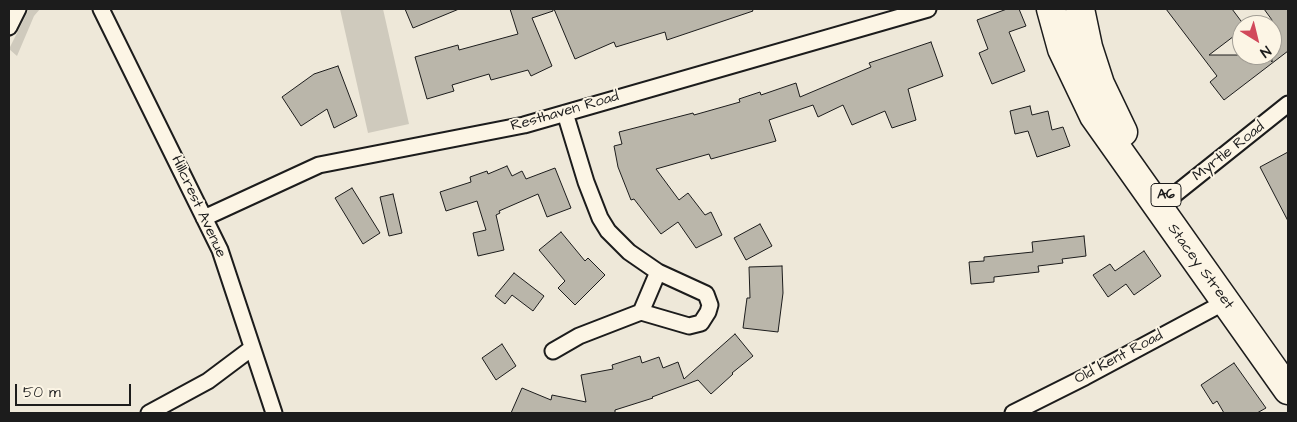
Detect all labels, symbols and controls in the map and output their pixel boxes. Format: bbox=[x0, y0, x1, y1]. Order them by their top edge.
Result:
north arrow bbox=[1232, 15, 1282, 65]
text: N bbox=[1256, 41, 1275, 62]
street label: Resthaven Road bbox=[509, 88, 621, 136]
street label: Myrtle Road bbox=[1190, 118, 1268, 186]
street label: Hillcrest Avenue bbox=[167, 153, 229, 261]
road number: A6 bbox=[1151, 184, 1181, 206]
street label: Stacey Street bbox=[1163, 221, 1237, 313]
street label: Old Kent Road bbox=[1072, 327, 1166, 389]
scale bar bbox=[18, 374, 134, 406]
text: 50 m bbox=[23, 382, 61, 403]

